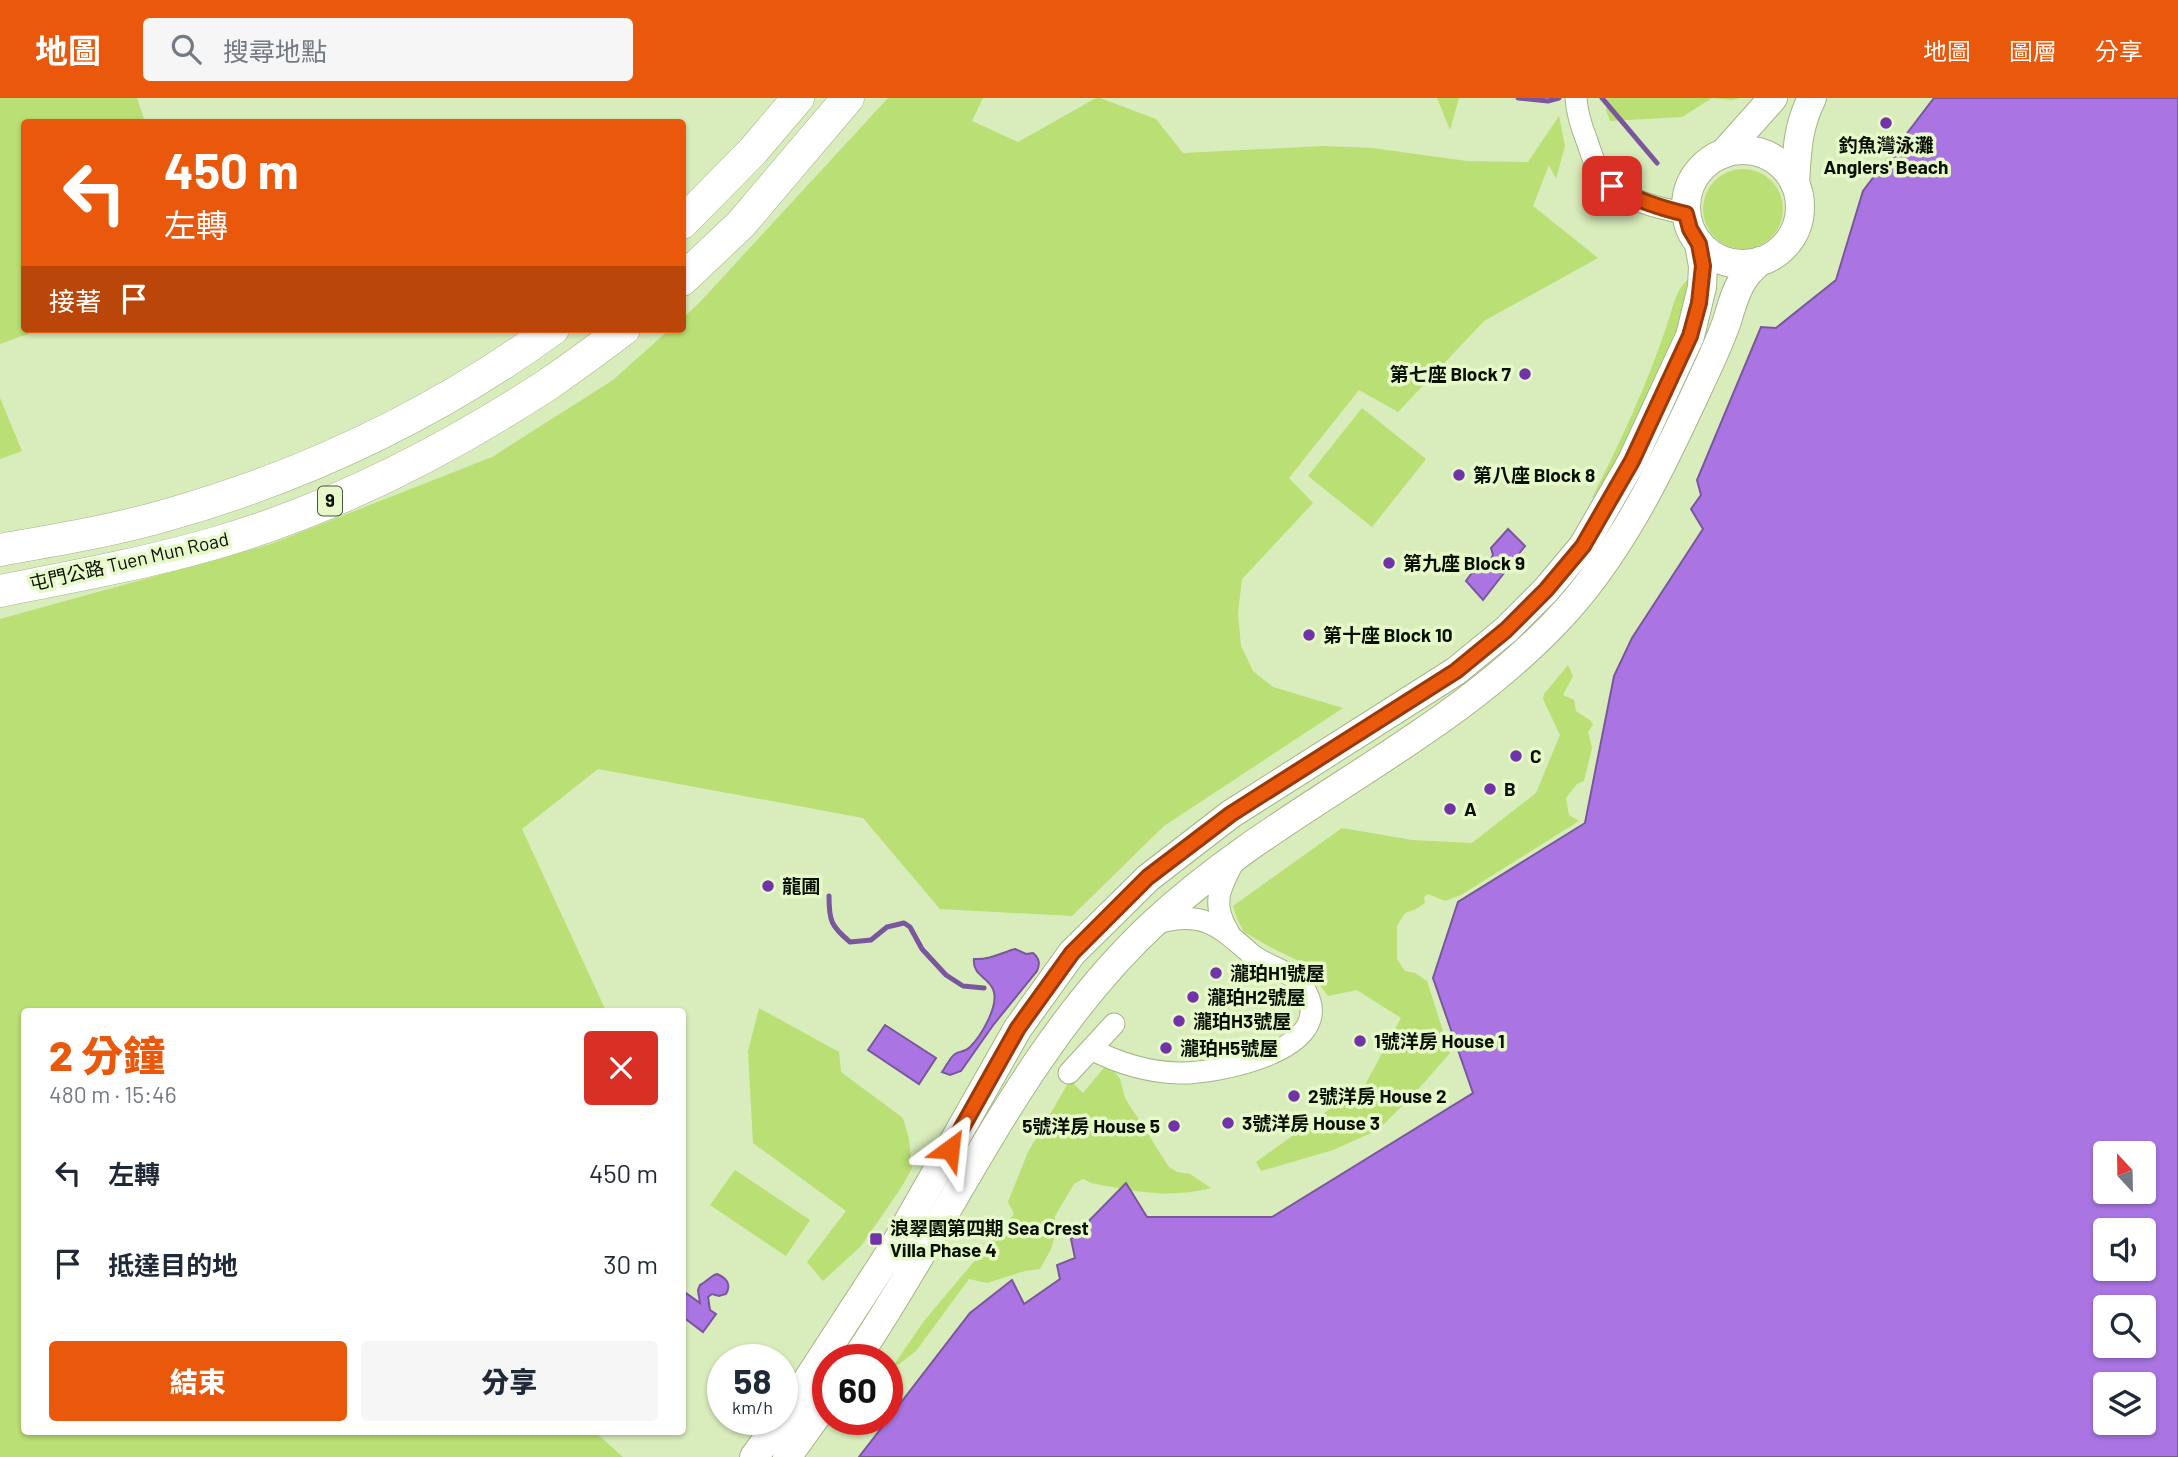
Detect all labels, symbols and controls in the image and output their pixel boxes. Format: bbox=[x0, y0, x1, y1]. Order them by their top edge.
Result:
search box bbox=[143, 18, 633, 81]
text: 地圖 bbox=[35, 30, 101, 70]
icon: search bbox=[167, 30, 205, 68]
text: 搜尋地點 bbox=[223, 35, 327, 66]
text: 地圖 bbox=[1923, 36, 1971, 65]
text: 圖層 bbox=[2009, 36, 2057, 65]
text: 分享 bbox=[2095, 36, 2143, 65]
marker: 釣魚灣泳灘 Anglers' Beach bbox=[1878, 115, 1894, 131]
place label: 釣魚灣泳灘 Anglers' Beach bbox=[1824, 133, 1948, 178]
text: 450 m bbox=[164, 140, 299, 199]
icon: left bbox=[49, 147, 140, 238]
pin bbox=[1582, 156, 1642, 216]
icon: arrive bbox=[1593, 167, 1631, 205]
text: 左轉 bbox=[164, 205, 228, 243]
icon: arrive bbox=[115, 280, 153, 318]
text: 接著 bbox=[49, 285, 101, 316]
place label: 第七座 Block 7 bbox=[1390, 362, 1512, 385]
marker: 第七座 Block 7 bbox=[1517, 366, 1533, 382]
place label: 第八座 Block 8 bbox=[1473, 463, 1595, 486]
marker: 第八座 Block 8 bbox=[1451, 467, 1467, 483]
road number: 9 bbox=[318, 486, 342, 516]
street label: 屯門公路 Tuen Mun Road bbox=[27, 526, 231, 595]
place label: 第九座 Block 9 bbox=[1403, 551, 1525, 574]
marker: 第九座 Block 9 bbox=[1381, 555, 1397, 571]
place label: 第十座 Block 10 bbox=[1323, 623, 1453, 646]
marker: 第十座 Block 10 bbox=[1301, 627, 1317, 643]
place label: C bbox=[1530, 744, 1542, 767]
marker: C bbox=[1508, 748, 1524, 764]
place label: B bbox=[1504, 777, 1516, 800]
marker: B bbox=[1482, 781, 1498, 797]
place label: A bbox=[1464, 797, 1477, 820]
marker: A bbox=[1442, 801, 1458, 817]
place label: 龍圃 bbox=[782, 874, 820, 897]
marker: 龍圃 bbox=[760, 878, 776, 894]
place label: 瀧珀H1號屋 bbox=[1230, 961, 1325, 984]
marker: 瀧珀H1號屋 bbox=[1208, 965, 1224, 981]
place label: 瀧珀H2號屋 bbox=[1207, 985, 1306, 1008]
marker: 瀧珀H2號屋 bbox=[1185, 989, 1201, 1005]
place label: 瀧珀H3號屋 bbox=[1193, 1009, 1291, 1032]
marker: 瀧珀H3號屋 bbox=[1171, 1013, 1187, 1029]
text: 2 分鐘 bbox=[49, 1029, 165, 1079]
place label: 1號洋房 House 1 bbox=[1374, 1029, 1505, 1052]
button: close bbox=[584, 1031, 658, 1105]
marker: 1號洋房 House 1 bbox=[1352, 1033, 1368, 1049]
place label: 瀧珀H5號屋 bbox=[1180, 1036, 1278, 1059]
marker: 瀧珀H5號屋 bbox=[1158, 1040, 1174, 1056]
text: 480 m · 15:46 bbox=[49, 1080, 177, 1108]
place label: 2號洋房 House 2 bbox=[1308, 1084, 1447, 1107]
marker: 2號洋房 House 2 bbox=[1286, 1088, 1302, 1104]
place label: 3號洋房 House 3 bbox=[1242, 1111, 1380, 1134]
position arrow bbox=[913, 1112, 987, 1186]
place label: 5號洋房 House 5 bbox=[1022, 1114, 1160, 1137]
marker: 3號洋房 House 3 bbox=[1220, 1115, 1236, 1131]
marker: 5號洋房 House 5 bbox=[1166, 1118, 1182, 1134]
north arrow bbox=[2093, 1141, 2156, 1204]
map controls bbox=[2093, 1141, 2156, 1435]
icon: left bbox=[49, 1154, 87, 1192]
text: 450 m bbox=[589, 1157, 658, 1188]
text: 左轉 bbox=[108, 1158, 160, 1189]
place label: 浪翠園第四期 Sea Crest Villa Phase 4 bbox=[890, 1216, 1089, 1261]
button: sound bbox=[2093, 1218, 2156, 1281]
marker: 浪翠園第四期 Sea Crest Villa Phase 4 bbox=[868, 1231, 884, 1247]
icon: arrive bbox=[49, 1245, 87, 1283]
text: 30 m bbox=[603, 1248, 658, 1279]
text: 抵達目的地 bbox=[108, 1249, 238, 1280]
button: search bbox=[2093, 1295, 2156, 1358]
button: 結束 bbox=[49, 1341, 347, 1421]
button: 分享 bbox=[361, 1341, 658, 1421]
speed limit sign: 60 bbox=[812, 1344, 903, 1435]
text: 58 bbox=[734, 1359, 771, 1401]
button: layers bbox=[2093, 1372, 2156, 1435]
text: km/h bbox=[732, 1396, 773, 1418]

